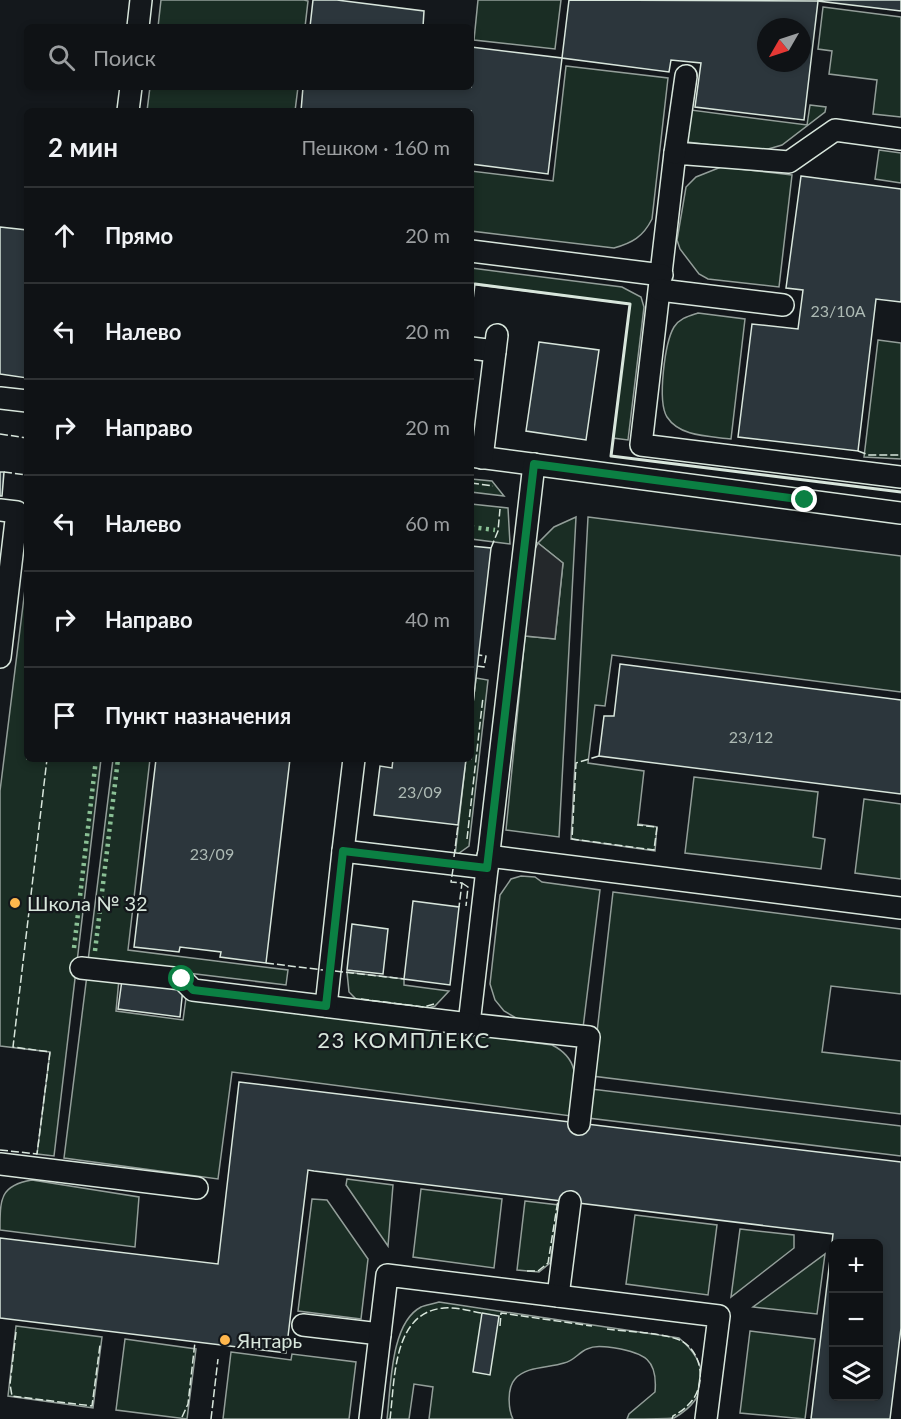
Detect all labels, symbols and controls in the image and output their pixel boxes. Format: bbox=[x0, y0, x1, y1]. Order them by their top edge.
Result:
north arrow bbox=[757, 18, 811, 72]
search box bbox=[24, 24, 474, 90]
icon: search bbox=[45, 41, 78, 74]
text: Поиск bbox=[93, 44, 156, 71]
text: 2 мин bbox=[48, 131, 118, 163]
text: Пешком · 160 m bbox=[301, 135, 450, 159]
icon: ahead bbox=[48, 219, 81, 252]
text: Прямо bbox=[105, 222, 173, 249]
text: 20 m bbox=[405, 223, 450, 247]
house number: 23/10А bbox=[810, 301, 866, 320]
icon: left bbox=[48, 315, 81, 348]
text: Налево bbox=[105, 318, 181, 345]
text: 20 m bbox=[405, 319, 450, 343]
icon: right bbox=[48, 411, 81, 444]
text: Направо bbox=[105, 414, 193, 441]
text: 20 m bbox=[405, 415, 450, 439]
route end bbox=[791, 486, 817, 512]
icon: left bbox=[48, 507, 81, 540]
text: Налево bbox=[105, 510, 181, 537]
text: 60 m bbox=[405, 511, 450, 535]
icon: right bbox=[48, 603, 81, 636]
text: Направо bbox=[105, 606, 193, 633]
text: 40 m bbox=[405, 607, 450, 631]
icon: arrive bbox=[48, 699, 81, 732]
text: Пункт назначения bbox=[105, 702, 291, 729]
house number: 23/12 bbox=[729, 727, 773, 746]
house number: 23/09 bbox=[398, 782, 442, 801]
house number: 23/09 bbox=[190, 844, 234, 863]
place label: Школа № 32 bbox=[27, 891, 148, 915]
marker: Школа № 32 bbox=[8, 896, 22, 910]
route start bbox=[168, 965, 194, 991]
district label: 23 КОМПЛЕКС bbox=[317, 1026, 491, 1053]
map controls bbox=[829, 1239, 883, 1401]
button: + bbox=[829, 1239, 883, 1293]
button: − bbox=[829, 1293, 883, 1347]
place label: Янтарь bbox=[236, 1328, 302, 1352]
marker: Янтарь bbox=[218, 1333, 232, 1347]
button: layers bbox=[829, 1347, 883, 1401]

